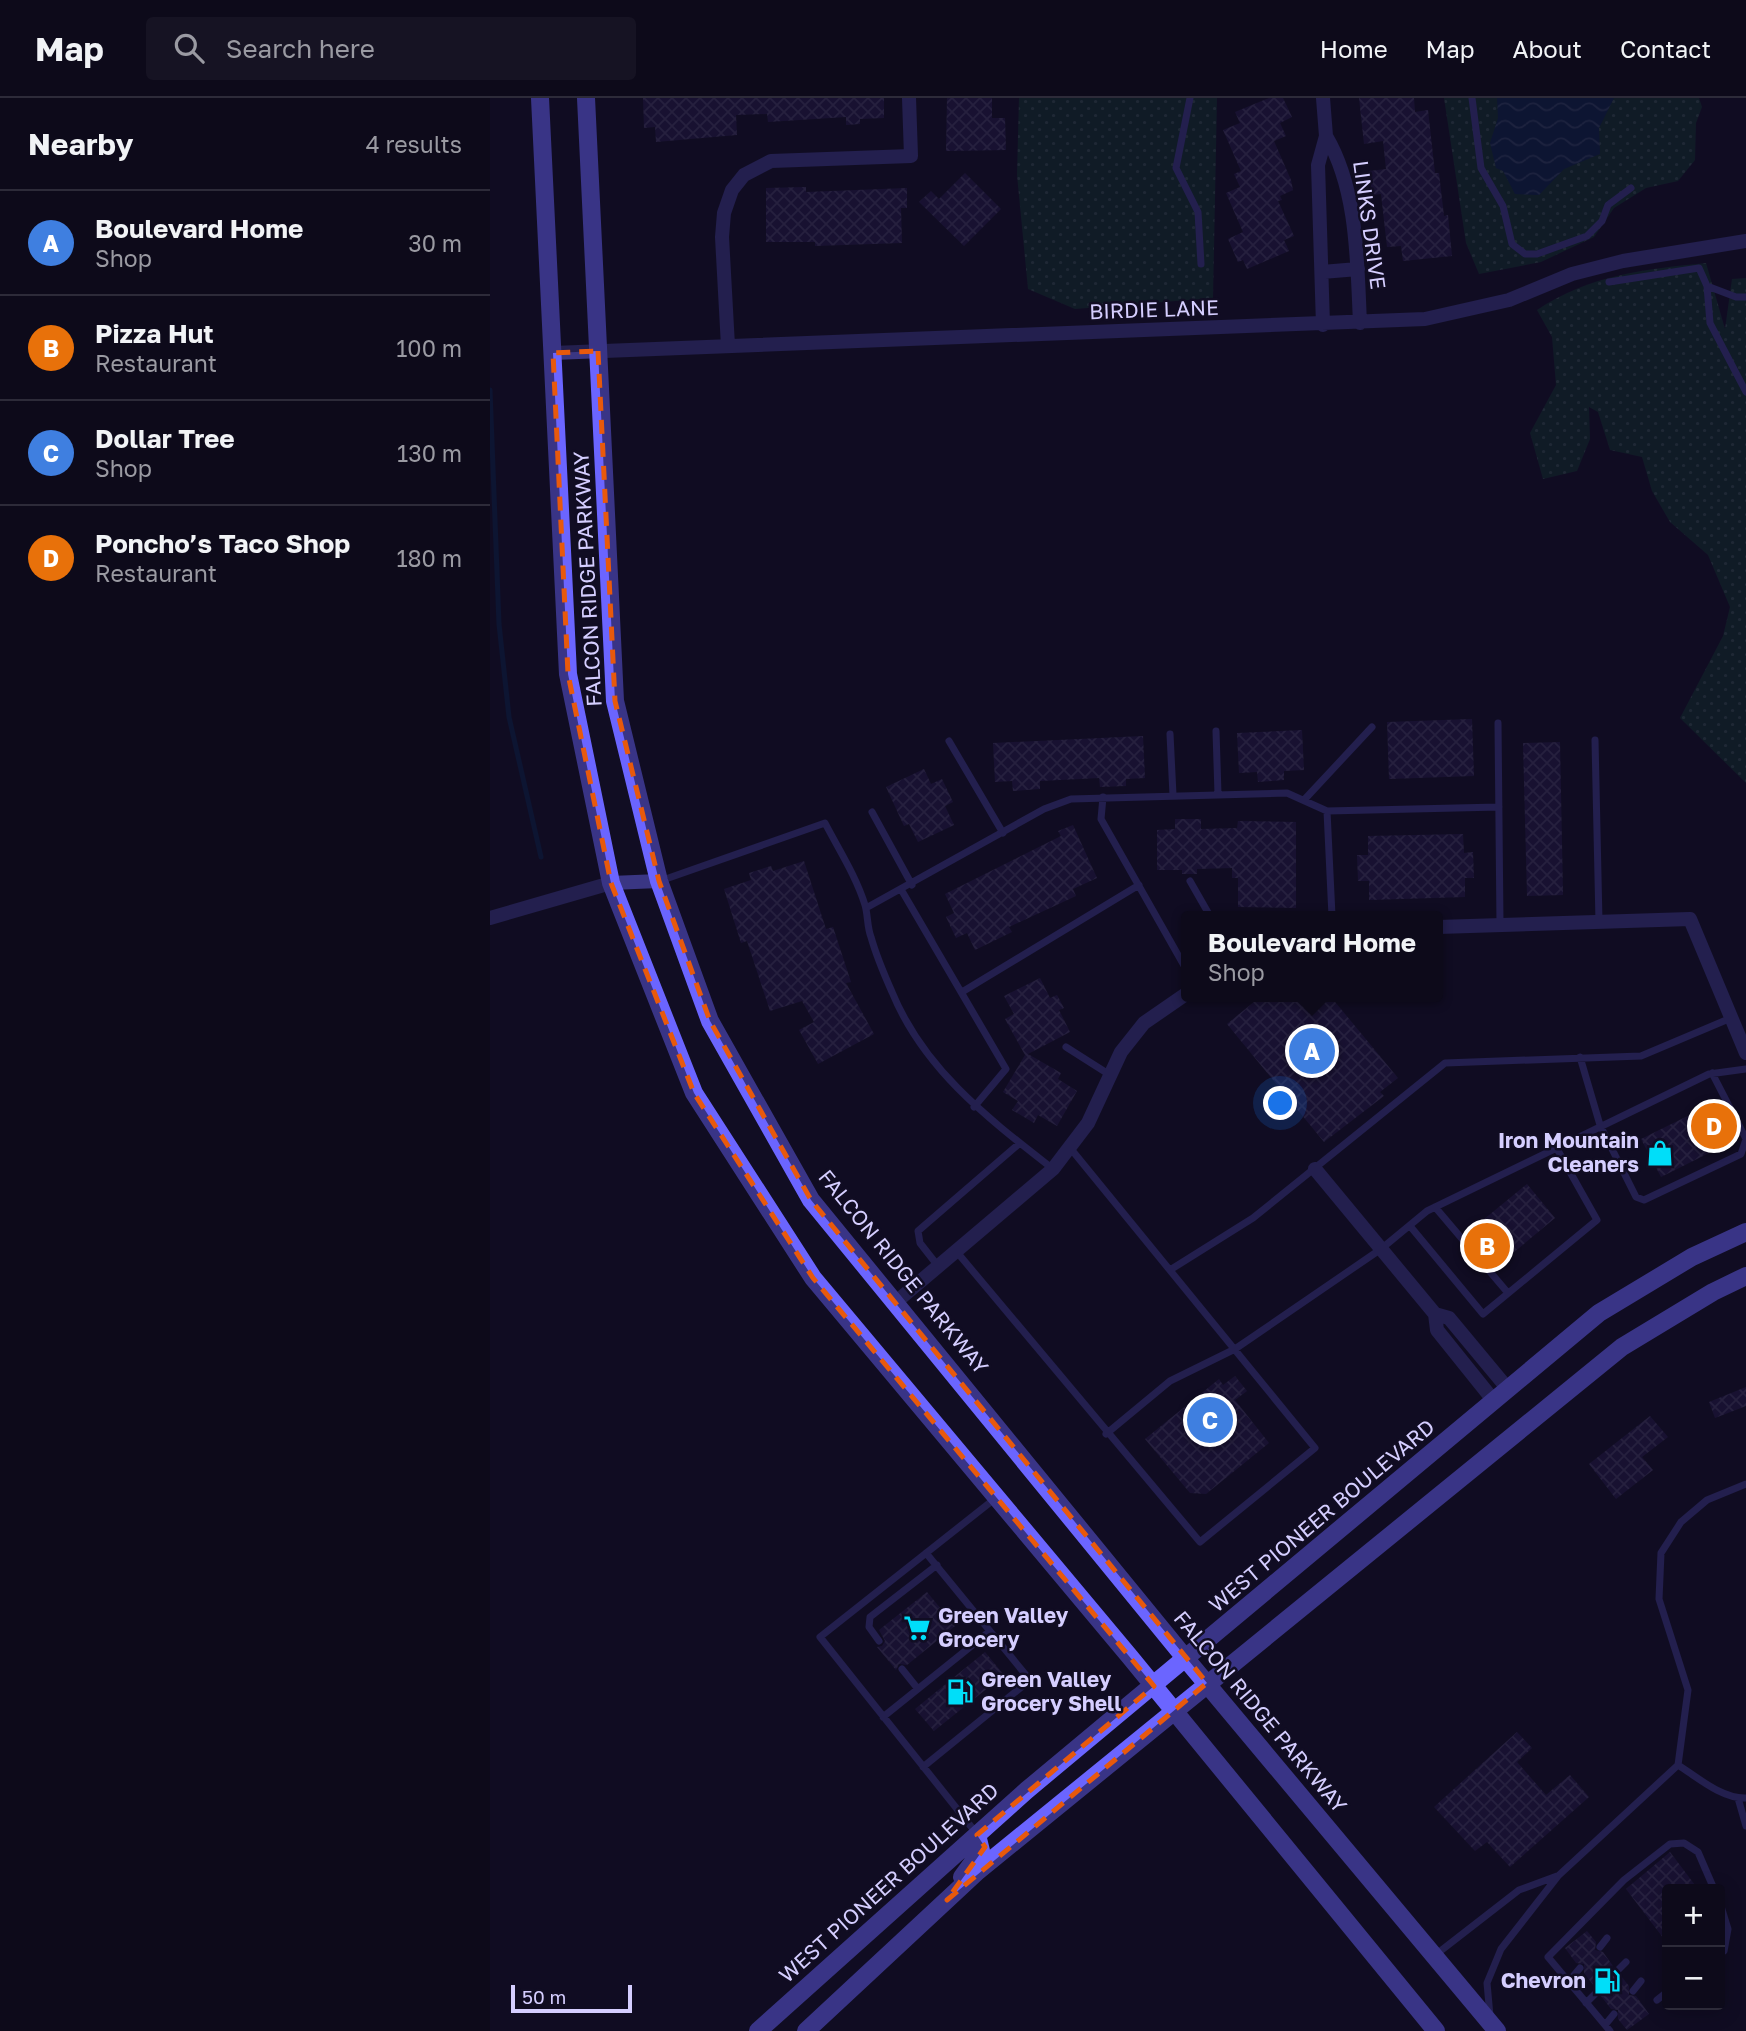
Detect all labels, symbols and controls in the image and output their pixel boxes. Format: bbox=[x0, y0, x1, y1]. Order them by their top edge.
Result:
search box bbox=[146, 17, 636, 80]
text: Map bbox=[35, 29, 104, 68]
icon: search bbox=[170, 29, 208, 67]
text: Search here bbox=[226, 33, 375, 64]
text: Home bbox=[1320, 34, 1388, 63]
text: Map bbox=[1426, 34, 1475, 63]
text: About bbox=[1513, 34, 1582, 63]
text: Contact bbox=[1620, 34, 1711, 63]
text: Nearby bbox=[28, 126, 133, 162]
text: 4 results bbox=[366, 130, 462, 158]
street label: LINKS DRIVE bbox=[1348, 159, 1392, 291]
text: Boulevard Home bbox=[95, 213, 303, 244]
text: A bbox=[43, 229, 59, 257]
text: 30 m bbox=[408, 229, 462, 257]
text: Shop bbox=[95, 244, 152, 272]
street label: BIRDIE LANE bbox=[1089, 294, 1219, 324]
text: Pizza Hut bbox=[95, 318, 214, 349]
text: B bbox=[43, 334, 59, 362]
text: 100 m bbox=[396, 334, 462, 362]
text: Restaurant bbox=[95, 349, 217, 377]
text: Dollar Tree bbox=[95, 423, 235, 454]
text: C bbox=[43, 439, 59, 467]
text: 130 m bbox=[397, 439, 462, 467]
street label: FALCON RIDGE PARKWAY bbox=[567, 450, 607, 707]
text: Shop bbox=[95, 454, 152, 482]
text: Poncho’s Taco Shop bbox=[95, 528, 350, 559]
text: D bbox=[43, 544, 59, 572]
text: 180 m bbox=[396, 544, 462, 572]
text: Restaurant bbox=[95, 559, 217, 587]
popup bbox=[1181, 911, 1443, 1002]
text: Boulevard Home bbox=[1208, 927, 1416, 958]
text: Shop bbox=[1208, 958, 1265, 986]
pin: A bbox=[1289, 1025, 1335, 1077]
your location bbox=[1263, 1086, 1297, 1120]
pin: D bbox=[1691, 1100, 1737, 1152]
place label: Iron Mountain Cleaners bbox=[1498, 1127, 1639, 1177]
shop icon: Iron Mountain Cleaners bbox=[1645, 1138, 1675, 1168]
street label: FALCON RIDGE PARKWAY bbox=[813, 1164, 995, 1379]
pin: B bbox=[1464, 1220, 1510, 1272]
pin: C bbox=[1187, 1394, 1233, 1446]
street label: WEST PIONEER BOULEVARD bbox=[1203, 1413, 1439, 1617]
place label: Green Valley Grocery bbox=[938, 1602, 1069, 1652]
street label: FALCON RIDGE PARKWAY bbox=[1169, 1605, 1353, 1818]
supermarket icon: Green Valley Grocery bbox=[902, 1613, 932, 1643]
place label: Green Valley Grocery Shell bbox=[981, 1666, 1121, 1716]
fuel station icon: Green Valley Grocery Shell bbox=[945, 1677, 975, 1707]
street label: WEST PIONEER BOULEVARD bbox=[773, 1777, 1003, 1988]
map controls bbox=[1662, 1884, 1725, 2010]
button: + bbox=[1662, 1884, 1725, 1947]
button: − bbox=[1662, 1947, 1725, 2010]
fuel station icon: Chevron bbox=[1592, 1966, 1622, 1996]
place label: Chevron bbox=[1501, 1967, 1586, 1993]
scale bar bbox=[511, 1982, 632, 2014]
text: 50 m bbox=[522, 1985, 566, 2008]

